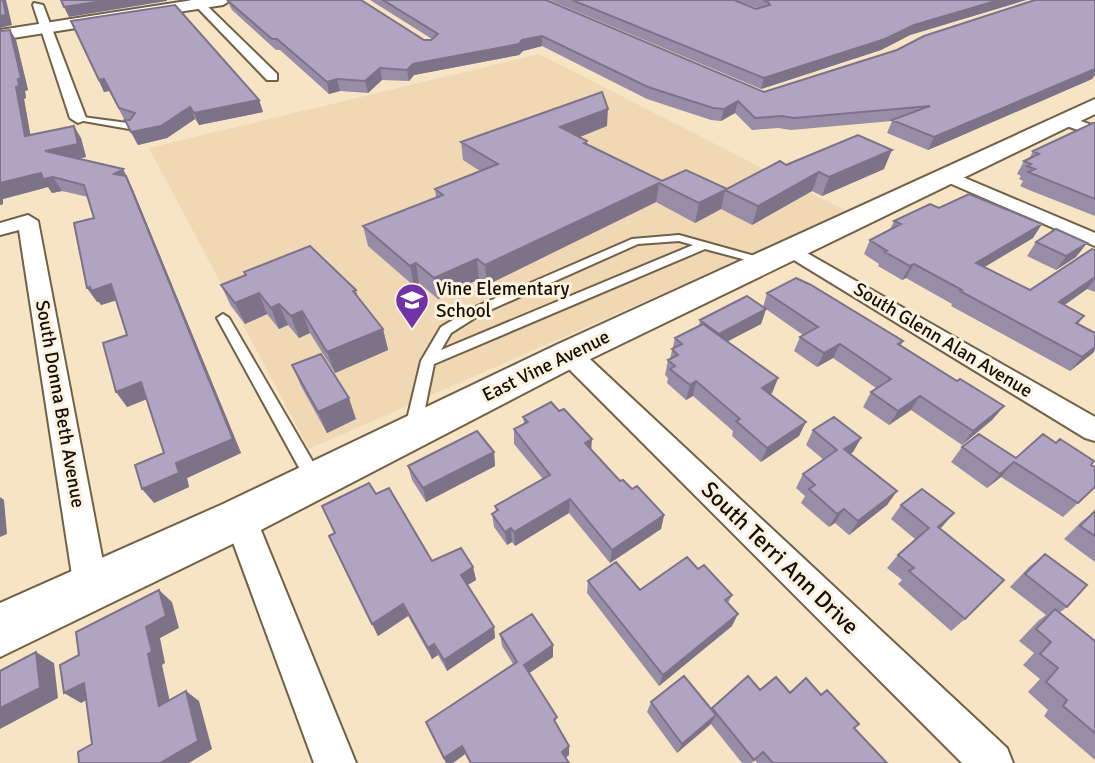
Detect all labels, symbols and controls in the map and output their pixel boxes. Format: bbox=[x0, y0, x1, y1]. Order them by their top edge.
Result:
place label: Vine Elementary School bbox=[436, 277, 570, 323]
street label: South Glenn Alan Avenue bbox=[849, 277, 1037, 403]
school or university icon: Vine Elementary School bbox=[393, 281, 431, 330]
street label: South Donna Beth Avenue bbox=[30, 298, 90, 510]
street label: East Vine Avenue bbox=[478, 325, 614, 407]
street label: South Terri Ann Drive bbox=[695, 475, 865, 641]

